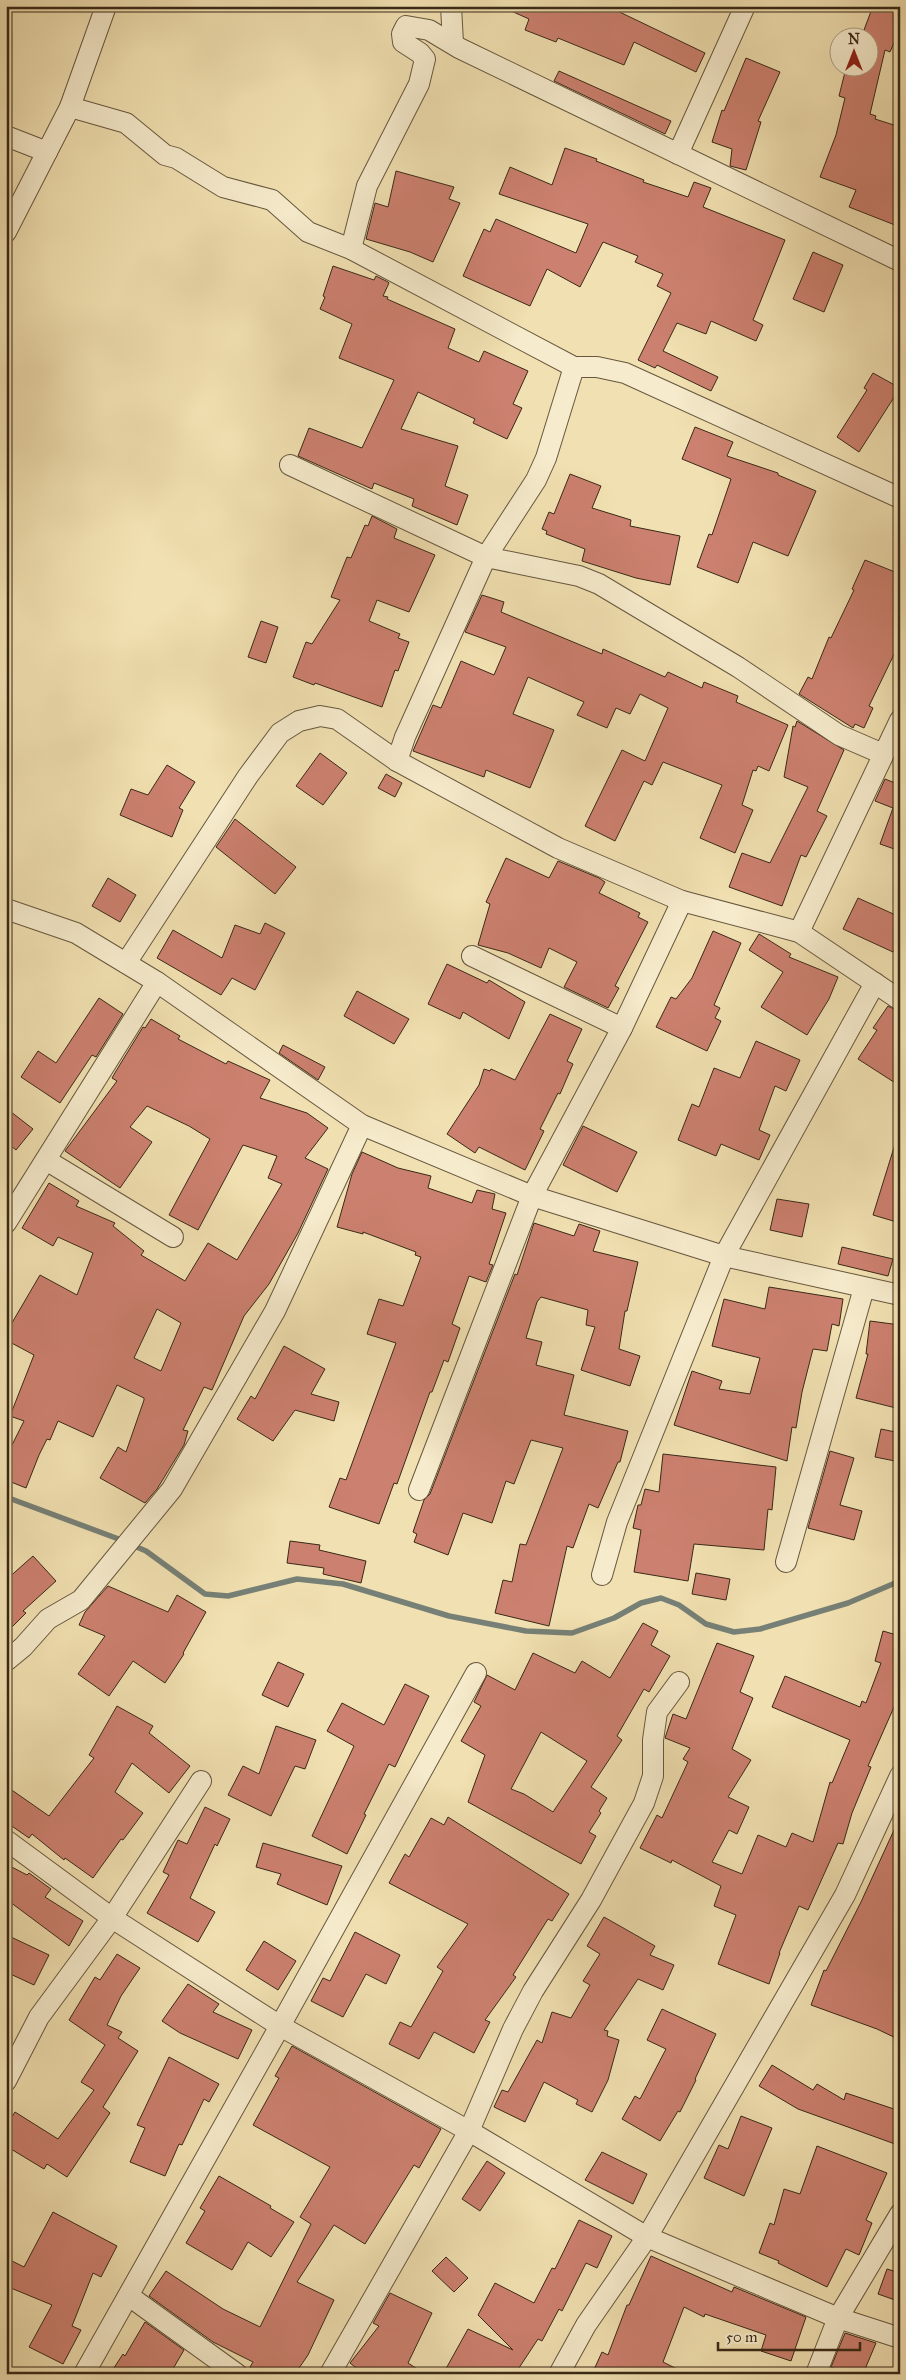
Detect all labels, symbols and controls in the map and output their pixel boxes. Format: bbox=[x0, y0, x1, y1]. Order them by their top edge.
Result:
north arrow bbox=[828, 28, 878, 78]
text: N bbox=[848, 31, 860, 48]
scale bar bbox=[718, 2320, 861, 2352]
text: 50 m bbox=[726, 2328, 758, 2346]

